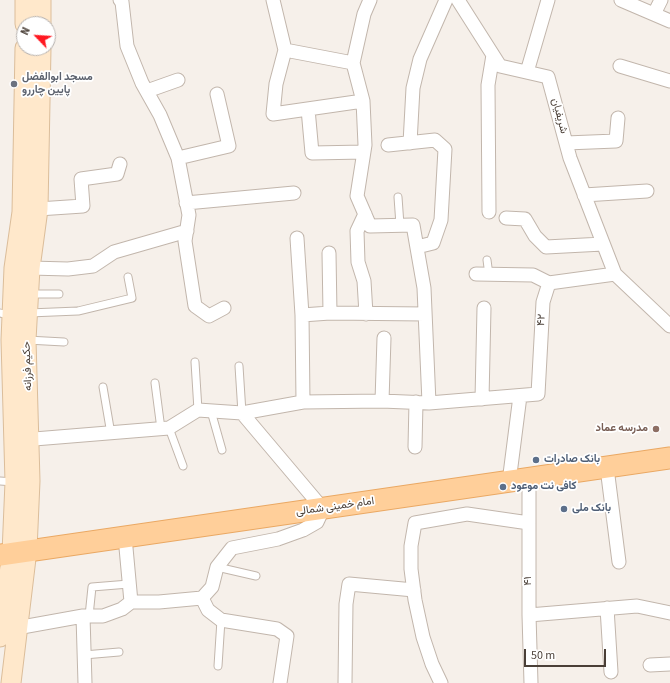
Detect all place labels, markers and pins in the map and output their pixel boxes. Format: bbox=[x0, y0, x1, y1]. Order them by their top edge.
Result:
place label: مسجد ابوالفضل پایین چاررو bbox=[22, 71, 93, 97]
marker: مسجد ابوالفضل پایین چاررو bbox=[9, 79, 19, 89]
place label: مدرسه عماد bbox=[595, 422, 648, 436]
marker: مدرسه عماد bbox=[651, 424, 661, 434]
place label: بانک صادرات bbox=[544, 453, 600, 467]
marker: بانک صادرات bbox=[531, 455, 541, 465]
place label: کافی نت موعود bbox=[511, 480, 577, 494]
marker: کافی نت موعود bbox=[498, 482, 508, 492]
place label: بانک ملی bbox=[572, 502, 611, 516]
marker: بانک ملی bbox=[559, 504, 569, 514]

